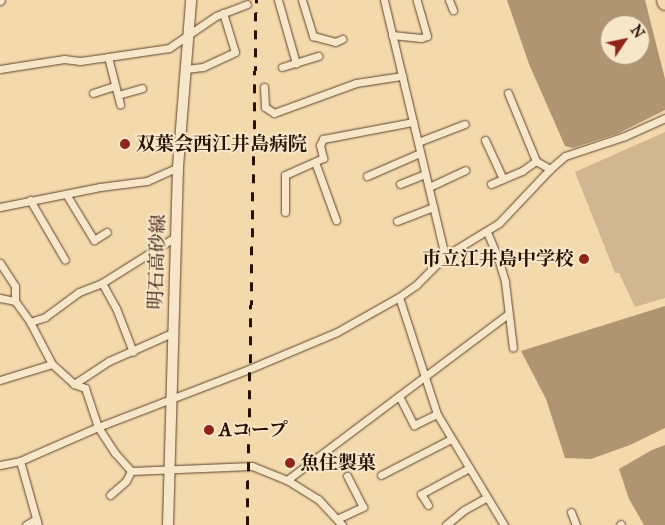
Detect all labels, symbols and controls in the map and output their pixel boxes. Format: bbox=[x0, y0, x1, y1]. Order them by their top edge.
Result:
north arrow bbox=[600, 15, 650, 65]
text: N bbox=[627, 22, 647, 42]
place label: 双葉会西江井島病院 bbox=[136, 133, 307, 155]
marker: 双葉会西江井島病院 bbox=[118, 137, 132, 151]
street label: 明石高砂線 bbox=[144, 214, 170, 310]
place label: 市立江井島中学校 bbox=[422, 248, 574, 270]
marker: 市立江井島中学校 bbox=[578, 253, 590, 265]
place label: Aコープ bbox=[219, 419, 289, 441]
marker: Aコープ bbox=[203, 424, 215, 436]
place label: 魚住製菓 bbox=[300, 452, 376, 474]
marker: 魚住製菓 bbox=[284, 457, 296, 469]

